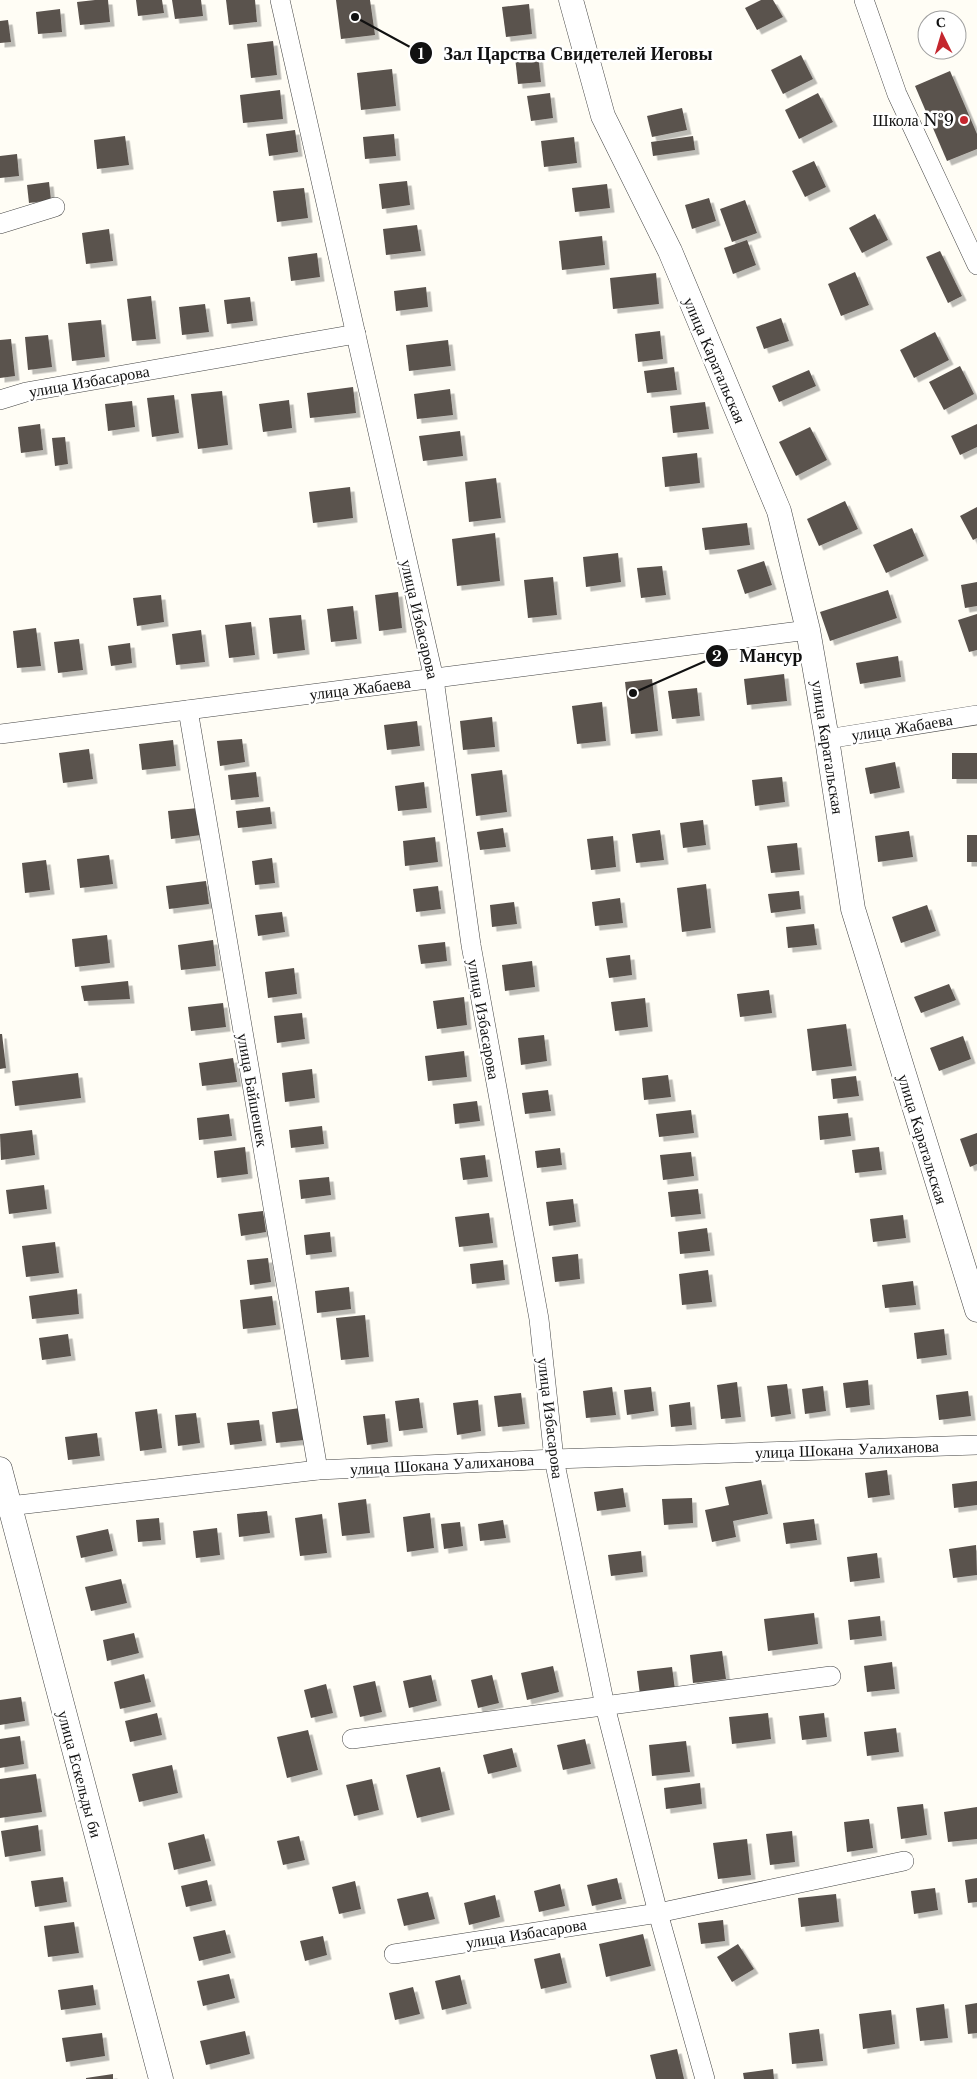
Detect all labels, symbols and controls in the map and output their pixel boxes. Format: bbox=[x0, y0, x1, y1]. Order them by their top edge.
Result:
north arrow bbox=[917, 10, 967, 60]
text: С bbox=[935, 13, 947, 31]
callout: Зал Царства Свидетелей Иеговы bbox=[408, 37, 723, 70]
text: Зал Царства Свидетелей Иеговы bbox=[443, 43, 713, 65]
text: 1 bbox=[418, 44, 425, 63]
place label: Школа №9 bbox=[873, 110, 954, 130]
marker: Школа №9 bbox=[958, 114, 970, 126]
street label: улица Каратальская bbox=[679, 294, 751, 427]
street label: улица Избасарова bbox=[27, 361, 151, 401]
street label: улица Избасарова bbox=[397, 557, 443, 681]
callout: Мансур bbox=[705, 640, 813, 673]
text: Мансур bbox=[739, 645, 803, 667]
text: 2 bbox=[712, 646, 722, 665]
street label: улица Жабаева bbox=[308, 672, 412, 704]
street label: улица Каратальская bbox=[808, 679, 849, 816]
street label: улица Жабаева bbox=[850, 709, 954, 745]
street label: улица Избасарова bbox=[464, 957, 504, 1081]
street label: улица Байшешек bbox=[233, 1031, 273, 1149]
street label: улица Каратальская bbox=[894, 1071, 953, 1207]
street label: улица Избасарова bbox=[534, 1356, 568, 1480]
street label: улица Шокана Уалиханова bbox=[755, 1436, 939, 1462]
street label: улица Шокана Уалиханова bbox=[350, 1449, 534, 1479]
street label: улица Ескельды би bbox=[53, 1708, 107, 1840]
street label: улица Избасарова bbox=[464, 1914, 588, 1952]

